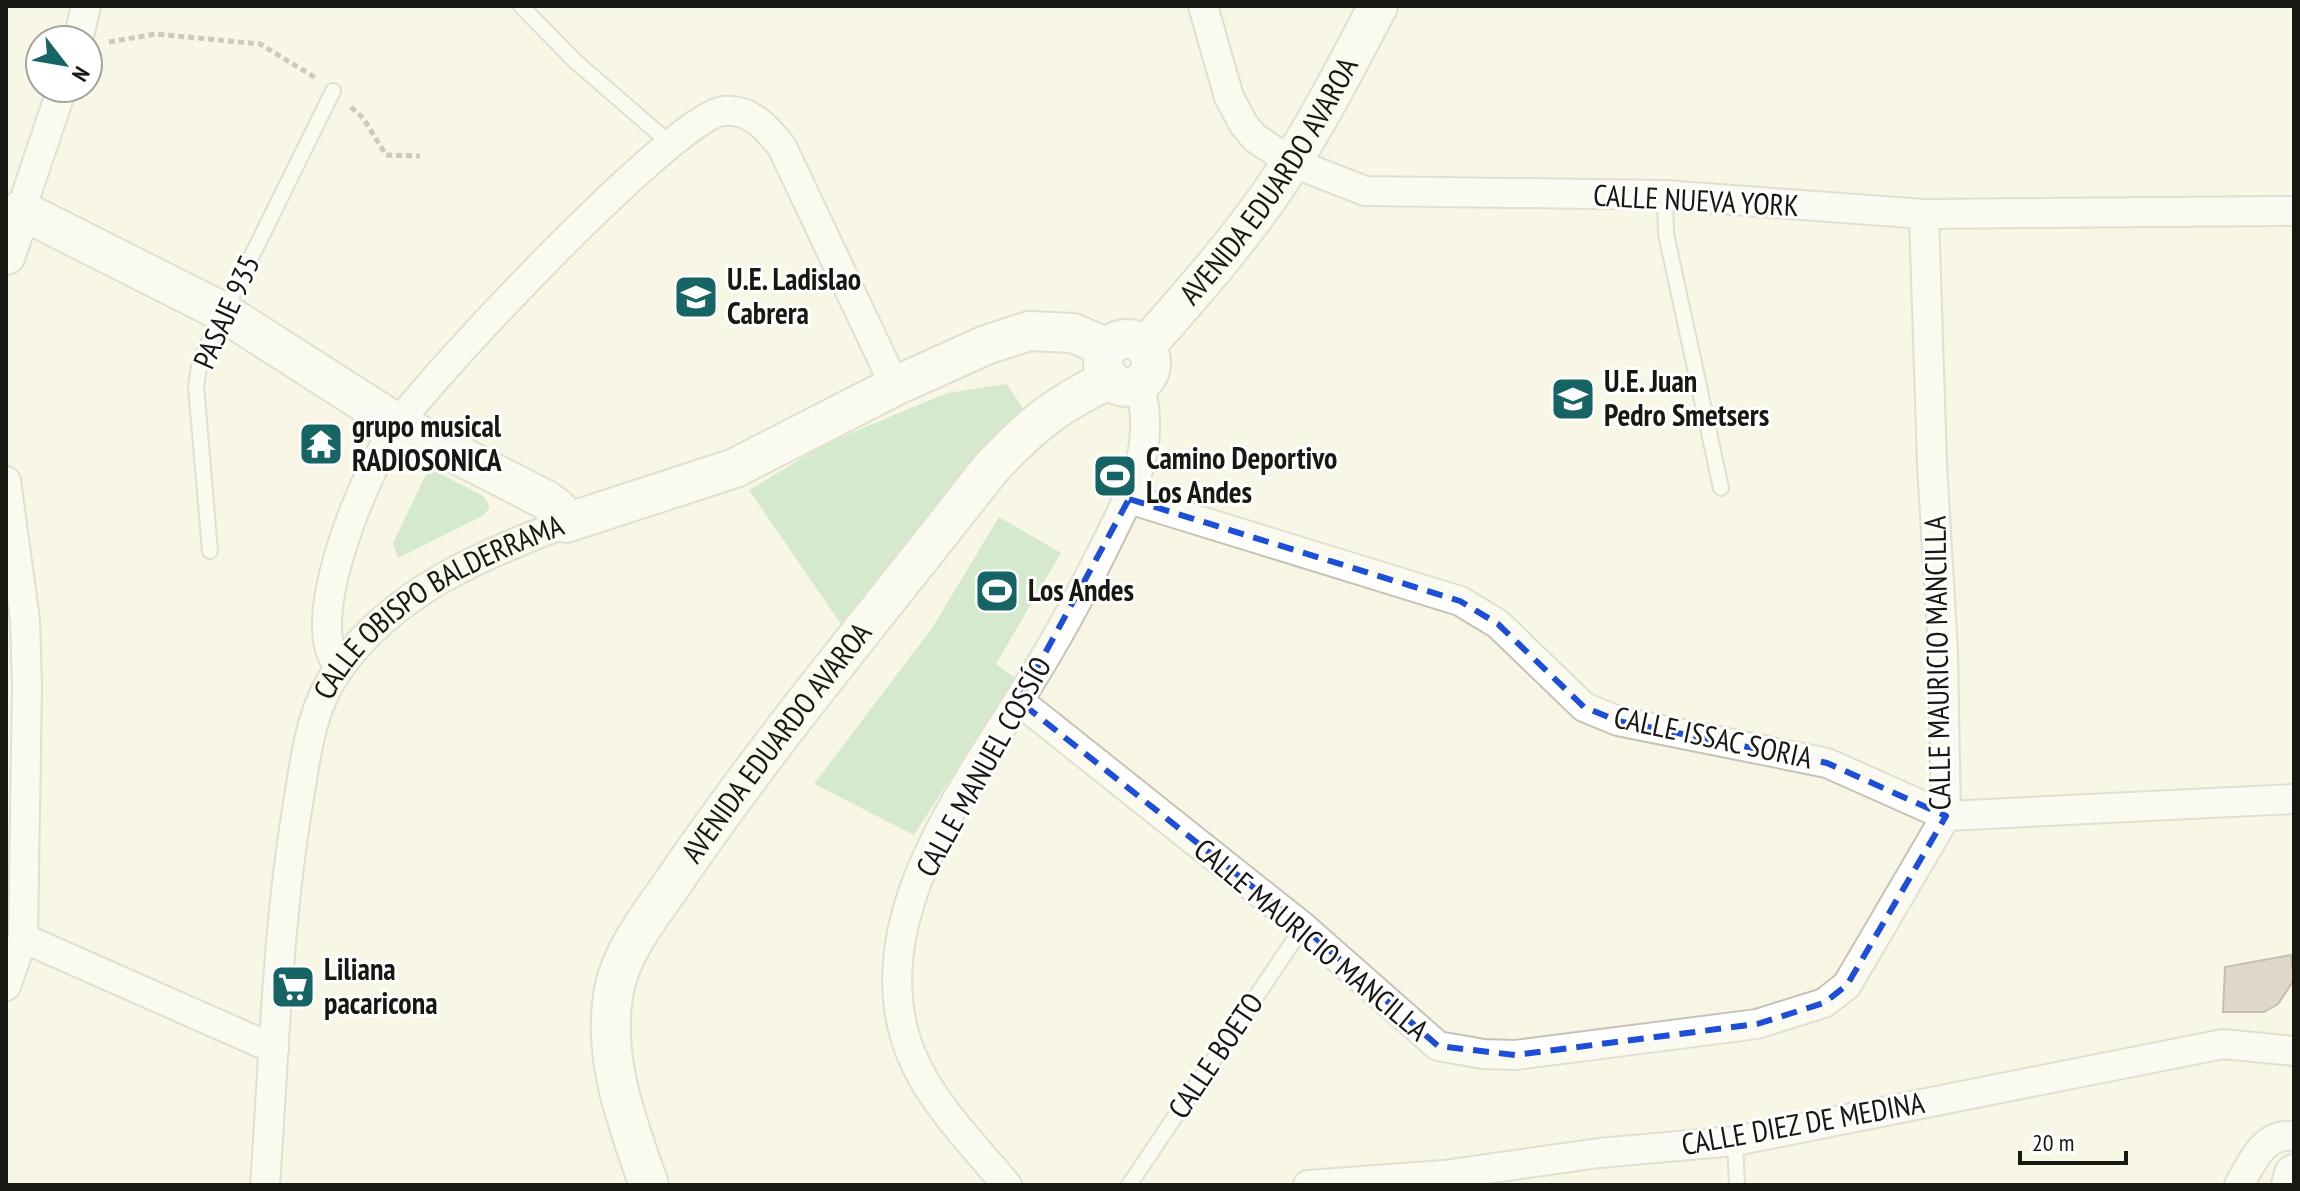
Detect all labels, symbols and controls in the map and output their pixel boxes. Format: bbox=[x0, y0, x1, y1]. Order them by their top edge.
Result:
north arrow bbox=[24, 24, 104, 104]
street label: AVENIDA EDUARDO AVAROA bbox=[1170, 49, 1366, 312]
text: N bbox=[66, 62, 96, 87]
street label: CALLE NUEVA YORK bbox=[1592, 175, 1800, 224]
street label: PASAJE 935 bbox=[183, 249, 268, 374]
place label: U.E. Ladislao Cabrera bbox=[727, 259, 861, 332]
school or university icon: U.E. Ladislao Cabrera bbox=[672, 273, 720, 321]
place label: U.E. Juan Pedro Smetsers bbox=[1604, 361, 1769, 434]
school or university icon: U.E. Juan Pedro Smetsers bbox=[1549, 375, 1597, 423]
place label: grupo musical RADIOSONICA bbox=[352, 406, 503, 479]
temple icon: grupo musical RADIOSONICA bbox=[297, 420, 345, 468]
place label: Camino Deportivo Los Andes bbox=[1146, 438, 1337, 511]
sports icon: Camino Deportivo Los Andes bbox=[1091, 452, 1139, 500]
street label: CALLE OBISPO BALDERRAMA bbox=[304, 504, 569, 705]
street label: CALLE MAURICIO MANCILLA bbox=[1914, 515, 1959, 811]
sports icon: Los Andes bbox=[973, 567, 1021, 615]
place label: Los Andes bbox=[1028, 570, 1134, 609]
street label: AVENIDA EDUARDO AVAROA bbox=[672, 613, 880, 870]
street label: CALLE MANUEL COSSÍO bbox=[906, 649, 1059, 883]
street label: CALLE ISSAC SORIA bbox=[1611, 697, 1817, 777]
street label: CALLE MAURICIO MANCILLA bbox=[1187, 829, 1438, 1049]
place label: Liliana pacaricona bbox=[324, 949, 438, 1022]
supermarket icon: Liliana pacaricona bbox=[269, 963, 317, 1011]
street label: CALLE BOETO bbox=[1158, 985, 1271, 1126]
street label: CALLE DIEZ DE MEDINA bbox=[1678, 1082, 1928, 1163]
scale bar bbox=[2020, 1115, 2126, 1165]
text: 20 m bbox=[2032, 1127, 2074, 1158]

